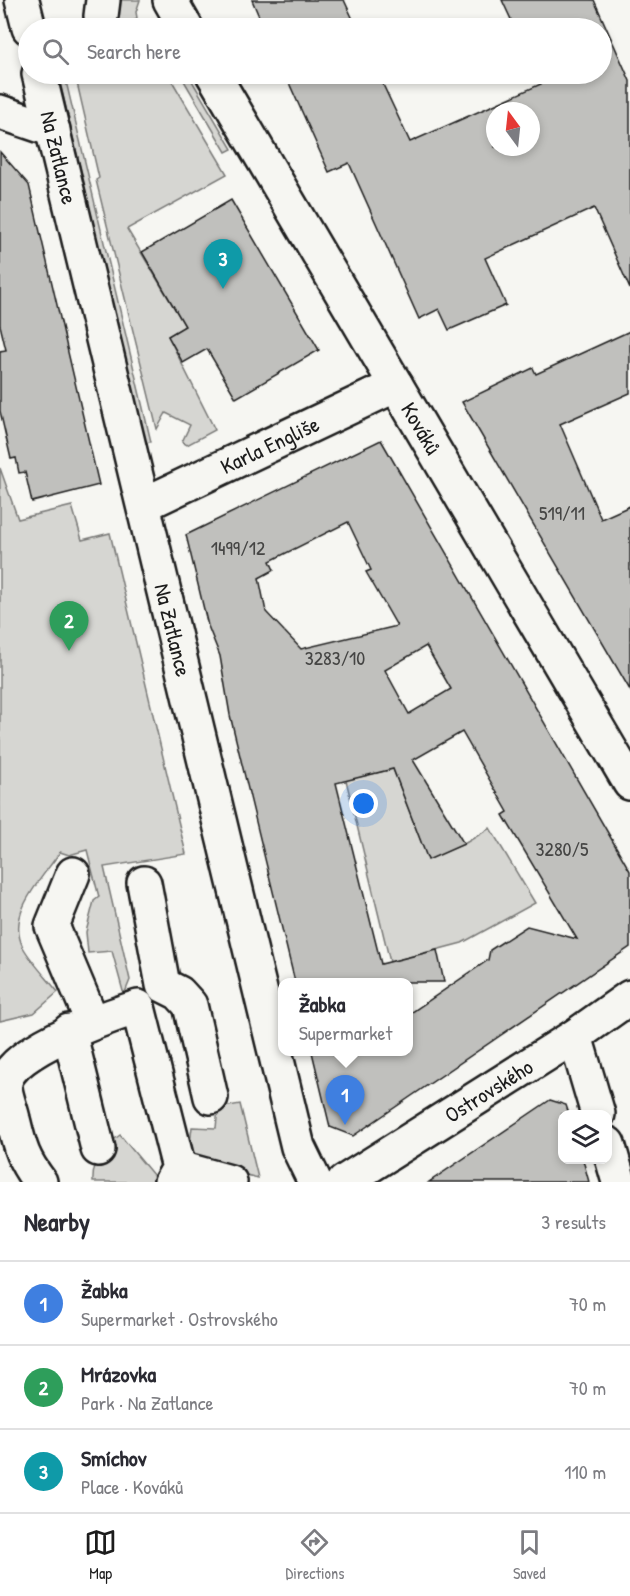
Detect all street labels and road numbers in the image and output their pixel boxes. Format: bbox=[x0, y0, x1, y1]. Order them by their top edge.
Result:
street label: Na Zatlance bbox=[34, 108, 85, 207]
street label: Kováků bbox=[394, 397, 449, 460]
street label: Karla Engliše bbox=[216, 409, 324, 481]
street label: Na Zatlance bbox=[148, 581, 199, 680]
street label: Ostrovského bbox=[439, 1051, 539, 1130]

